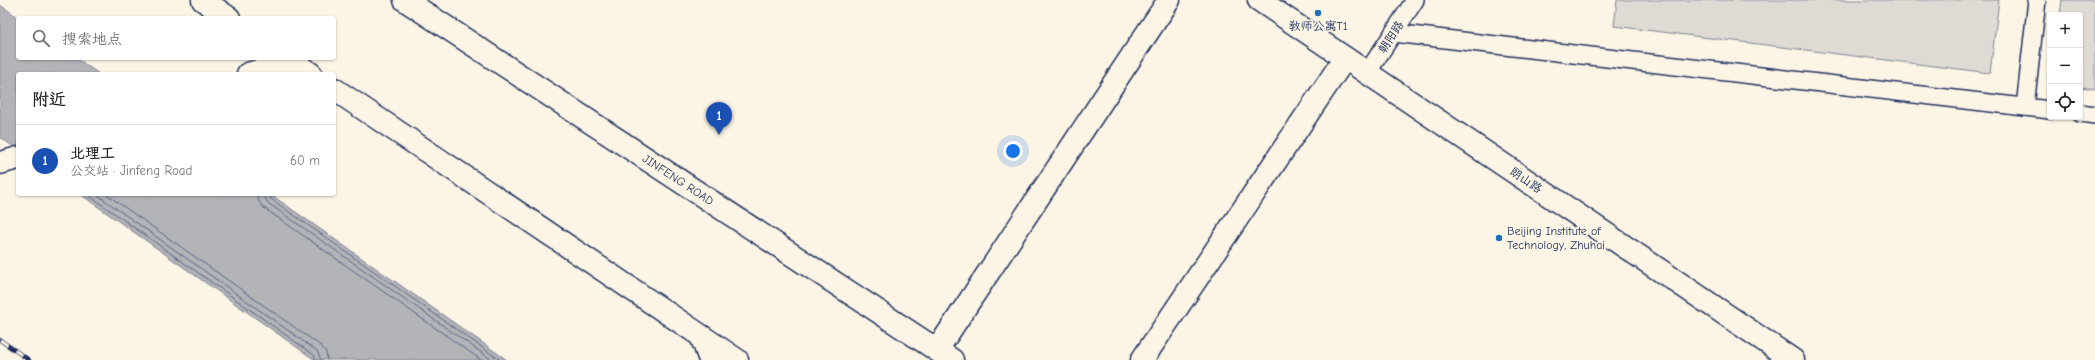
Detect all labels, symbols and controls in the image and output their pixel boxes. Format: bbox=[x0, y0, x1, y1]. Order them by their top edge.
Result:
marker: 教师公寓T1 bbox=[1313, 8, 1323, 18]
map controls bbox=[2047, 12, 2083, 120]
button: + bbox=[2047, 12, 2083, 48]
search box bbox=[16, 16, 336, 60]
street label: 朝阳路 bbox=[1375, 18, 1407, 56]
place label: 教师公寓T1 bbox=[1288, 19, 1348, 33]
icon: search bbox=[30, 27, 52, 49]
text: 搜索地点 bbox=[62, 30, 122, 48]
button: − bbox=[2047, 48, 2083, 84]
button: locate bbox=[2047, 84, 2083, 120]
text: 附近 bbox=[32, 90, 66, 109]
pin: 1 bbox=[706, 102, 732, 135]
your location bbox=[1003, 141, 1023, 161]
text: 北理工 bbox=[70, 144, 115, 162]
street label: JINFENG ROAD bbox=[640, 151, 716, 208]
text: 1 bbox=[42, 153, 48, 168]
text: 60 m bbox=[290, 153, 320, 168]
text: 公交站 · Jinfeng Road bbox=[70, 163, 192, 178]
street label: 朗山路 bbox=[1507, 164, 1545, 196]
place label: Beijing Institute of Technology, Zhuhai bbox=[1507, 224, 1605, 252]
marker: Beijing Institute of Technology, Zhuhai bbox=[1494, 233, 1504, 243]

